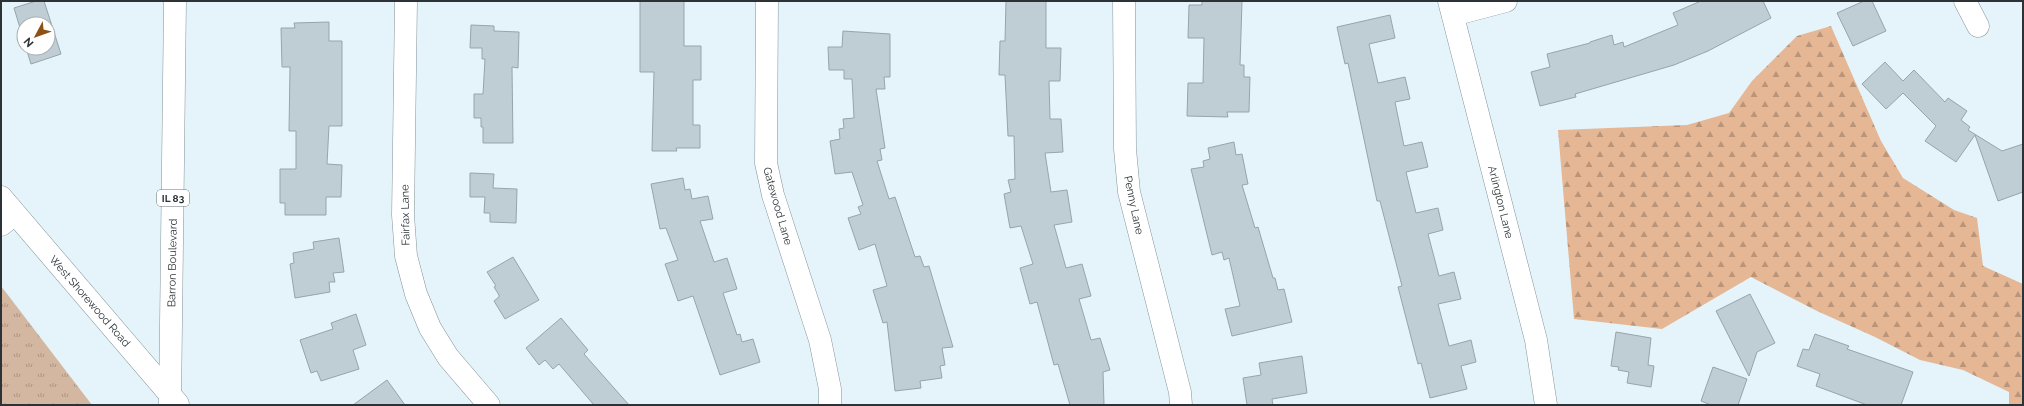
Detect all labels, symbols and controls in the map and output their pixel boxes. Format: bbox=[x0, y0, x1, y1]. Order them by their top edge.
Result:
north arrow bbox=[16, 16, 56, 56]
text: N bbox=[21, 35, 36, 50]
street label: Arlington Lane bbox=[1485, 164, 1516, 240]
street label: Gatewood Lane bbox=[760, 166, 795, 247]
street label: Penny Lane bbox=[1121, 175, 1146, 236]
street label: Fairfax Lane bbox=[398, 184, 413, 246]
road number: IL 83 bbox=[157, 190, 189, 206]
street label: Barron Boulevard bbox=[165, 218, 180, 307]
street label: West Shorewood Road bbox=[46, 253, 133, 350]

